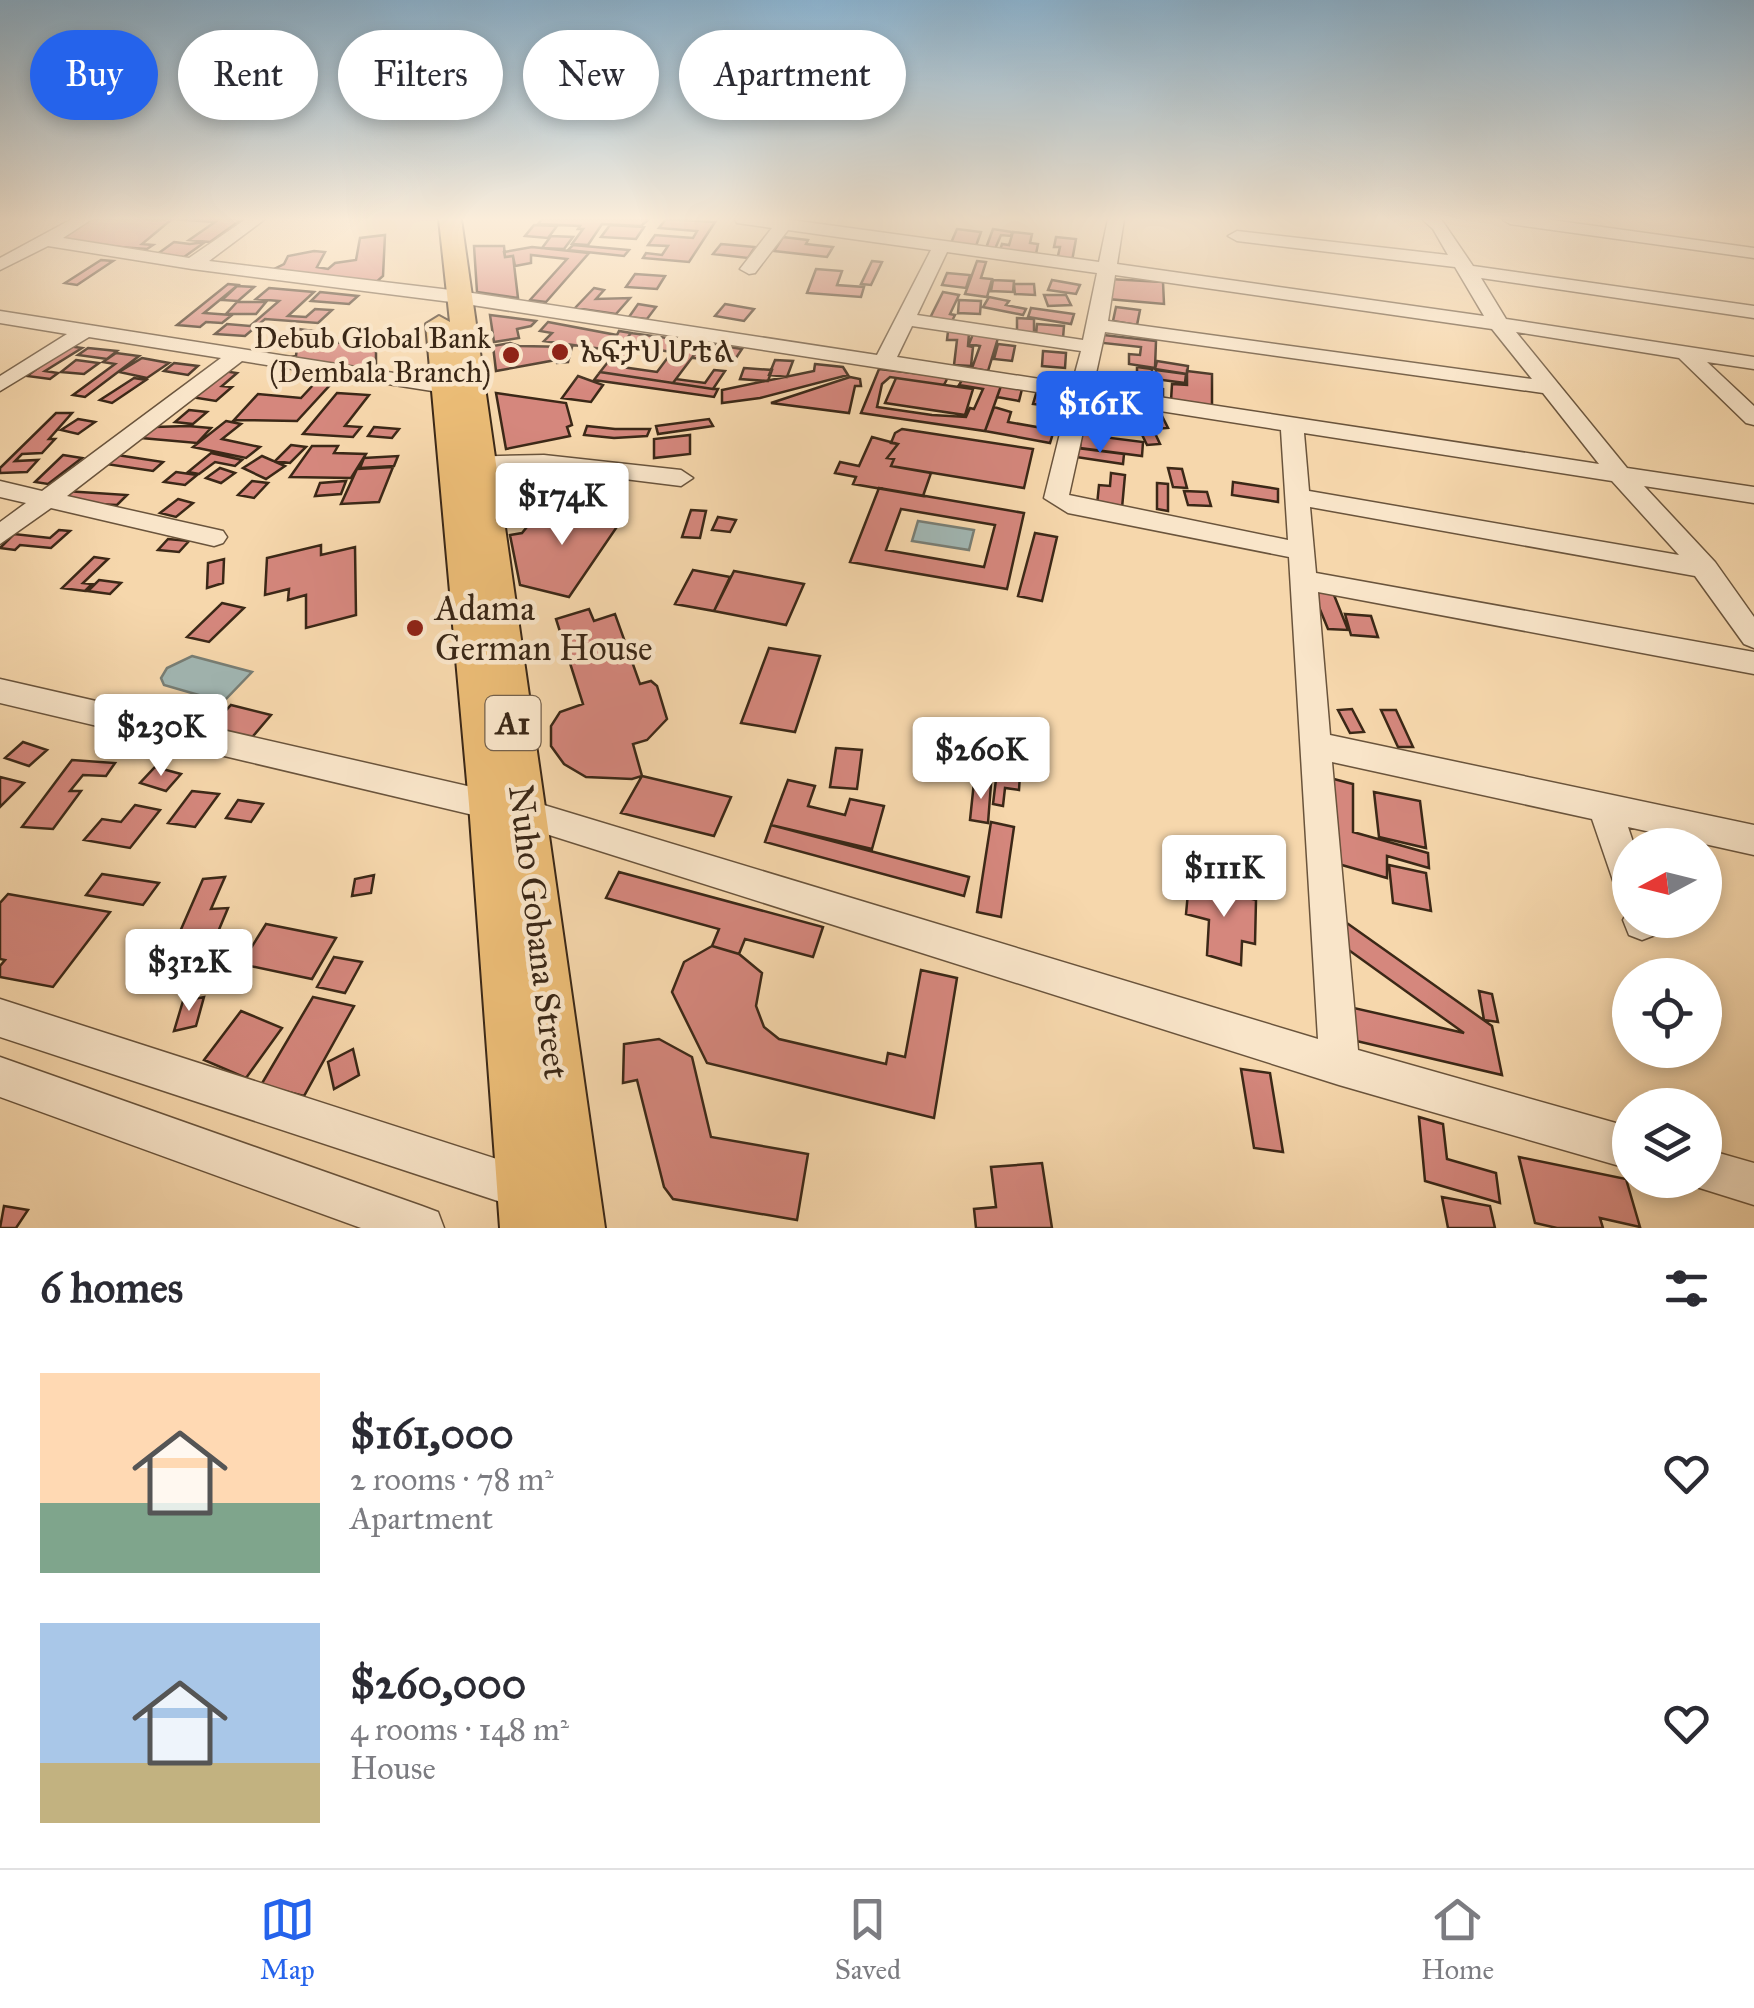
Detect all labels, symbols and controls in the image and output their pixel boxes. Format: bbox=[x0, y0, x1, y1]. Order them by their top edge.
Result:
chip: Buy bbox=[30, 30, 158, 120]
chip: Rent bbox=[178, 30, 318, 120]
chip: Filters bbox=[338, 30, 503, 120]
chip: New bbox=[523, 30, 659, 120]
chip: Apartment bbox=[679, 30, 906, 120]
place label: Debub Global Bank (Dembala Branch) bbox=[254, 320, 491, 391]
place label: ኤፍታህ ሆቴል bbox=[580, 334, 734, 370]
marker: ኤፍታህ ሆቴል bbox=[549, 341, 571, 363]
marker: Debub Global Bank (Dembala Branch) bbox=[500, 344, 522, 366]
pin: $161K bbox=[1030, 371, 1170, 456]
text: $161K bbox=[1058, 384, 1142, 423]
pin: $174K bbox=[492, 463, 632, 548]
text: $174K bbox=[518, 476, 606, 515]
place label: Adama German House bbox=[433, 587, 653, 670]
marker: Adama German House bbox=[404, 617, 426, 639]
pin: $230K bbox=[91, 694, 231, 779]
road number: A1 bbox=[486, 696, 540, 750]
text: $230K bbox=[116, 707, 206, 746]
pin: $260K bbox=[911, 717, 1051, 802]
text: $260K bbox=[935, 730, 1027, 769]
street label: Nuho Gobana Street bbox=[499, 783, 578, 1082]
north arrow bbox=[1612, 828, 1722, 938]
map controls bbox=[1612, 828, 1722, 1198]
pin: $111K bbox=[1154, 835, 1294, 920]
text: $111K bbox=[1184, 848, 1264, 887]
pin: $312K bbox=[119, 929, 259, 1014]
text: $312K bbox=[147, 942, 231, 981]
button: locate bbox=[1612, 958, 1722, 1068]
button: layers bbox=[1612, 1088, 1722, 1198]
icon: filters bbox=[1659, 1261, 1714, 1316]
text: 6 homes bbox=[40, 1262, 183, 1314]
text: $161,000 bbox=[350, 1408, 514, 1460]
icon: home bbox=[120, 1413, 240, 1533]
icon: heart bbox=[1659, 1446, 1714, 1501]
text: 2 rooms · 78 m² bbox=[350, 1460, 554, 1499]
text: Apartment bbox=[350, 1499, 493, 1538]
text: $260,000 bbox=[350, 1658, 526, 1710]
icon: home bbox=[120, 1663, 240, 1783]
icon: heart bbox=[1659, 1696, 1714, 1751]
text: 4 rooms · 148 m² bbox=[350, 1710, 569, 1749]
text: House bbox=[350, 1749, 436, 1788]
tab: Map bbox=[260, 1892, 315, 1987]
tab: Saved bbox=[835, 1892, 901, 1987]
tab: Home bbox=[1421, 1892, 1494, 1987]

